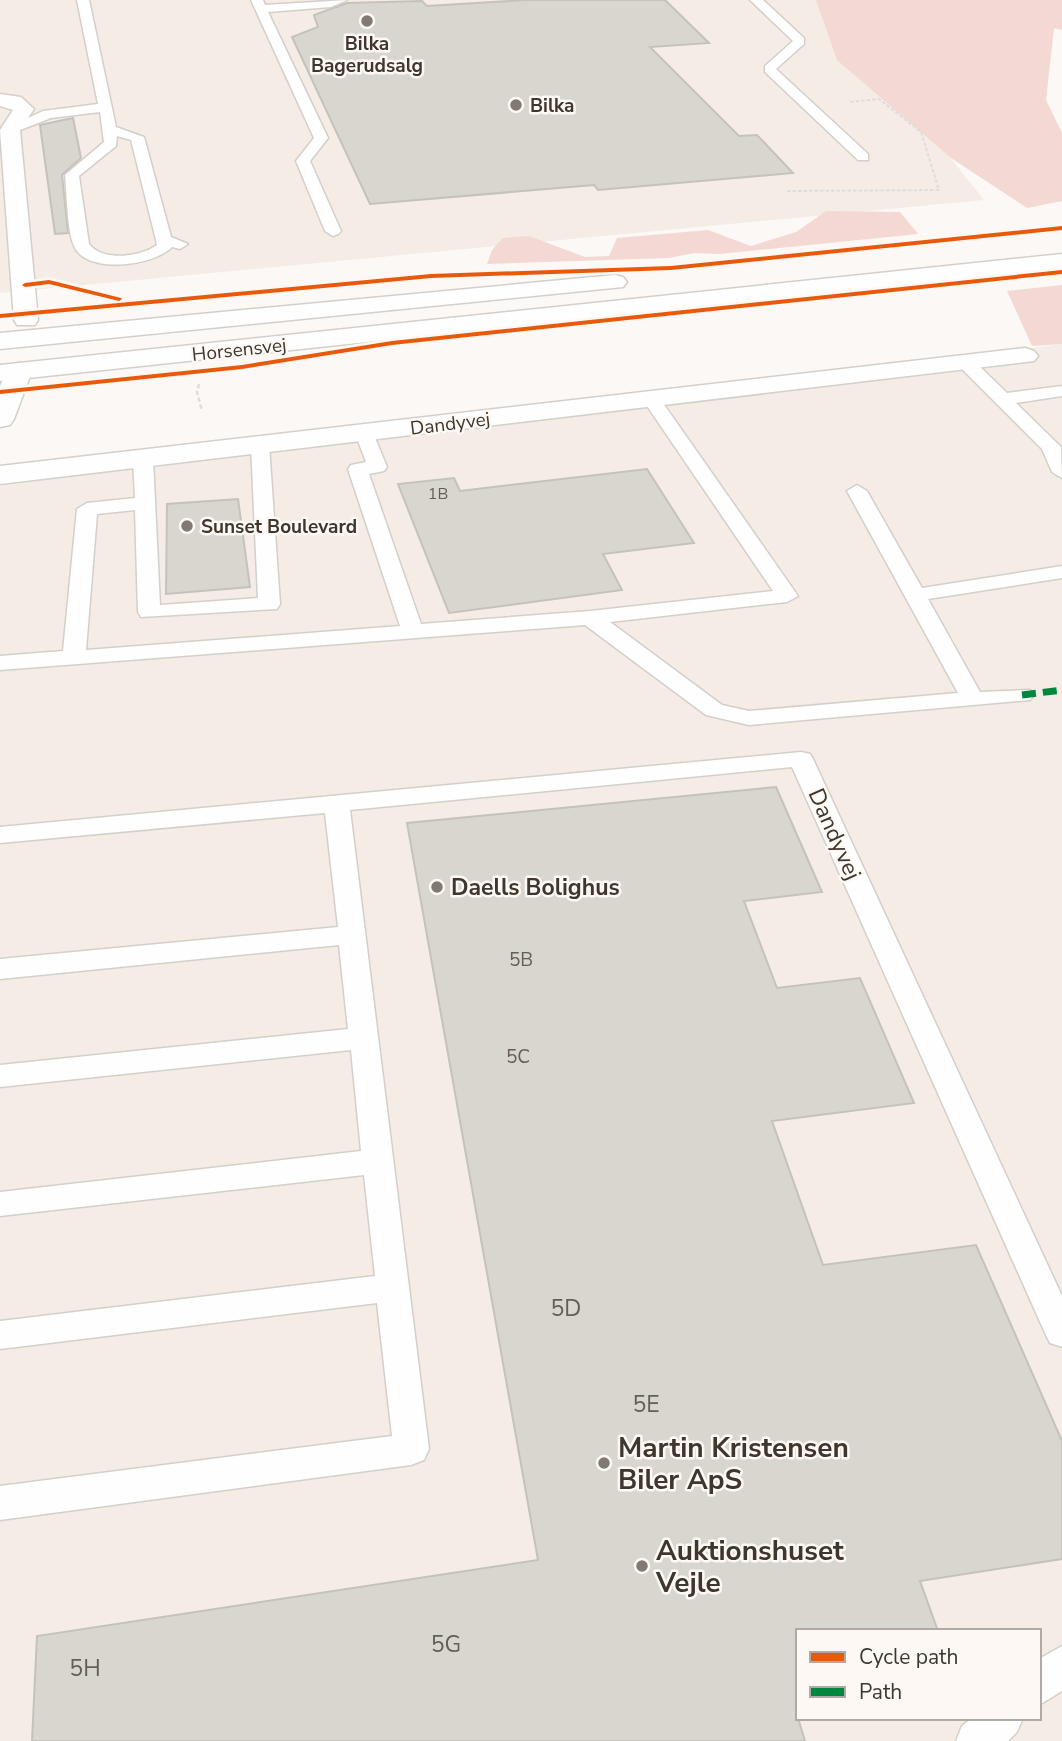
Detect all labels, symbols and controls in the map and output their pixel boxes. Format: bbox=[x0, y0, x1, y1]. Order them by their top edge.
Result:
marker: Bilka Bagerudsalg bbox=[359, 13, 375, 29]
place label: Bilka Bagerudsalg bbox=[311, 31, 423, 79]
place label: Bilka bbox=[530, 93, 574, 119]
marker: Bilka bbox=[508, 97, 524, 113]
street label: Horsensvej bbox=[191, 332, 288, 368]
street label: Dandyvej bbox=[409, 406, 492, 442]
house number: 1B bbox=[428, 483, 448, 505]
place label: Sunset Boulevard bbox=[201, 514, 357, 540]
marker: Sunset Boulevard bbox=[179, 518, 195, 534]
street label: Dandyvej bbox=[801, 783, 868, 885]
place label: Daells Bolighus bbox=[451, 872, 620, 903]
marker: Daells Bolighus bbox=[429, 879, 445, 895]
house number: 5B bbox=[509, 947, 533, 973]
house number: 5C bbox=[506, 1044, 530, 1070]
house number: 5D bbox=[551, 1293, 581, 1324]
house number: 5E bbox=[632, 1389, 660, 1420]
place label: Martin Kristensen Biler ApS bbox=[618, 1429, 849, 1499]
marker: Martin Kristensen Biler ApS bbox=[596, 1455, 612, 1471]
place label: Auktionshuset Vejle bbox=[655, 1532, 844, 1602]
marker: Auktionshuset Vejle bbox=[634, 1558, 650, 1574]
house number: 5G bbox=[431, 1629, 461, 1660]
legend bbox=[796, 1629, 1041, 1720]
text: Cycle path bbox=[859, 1643, 958, 1671]
house number: 5H bbox=[69, 1653, 101, 1684]
text: Path bbox=[859, 1678, 902, 1706]

